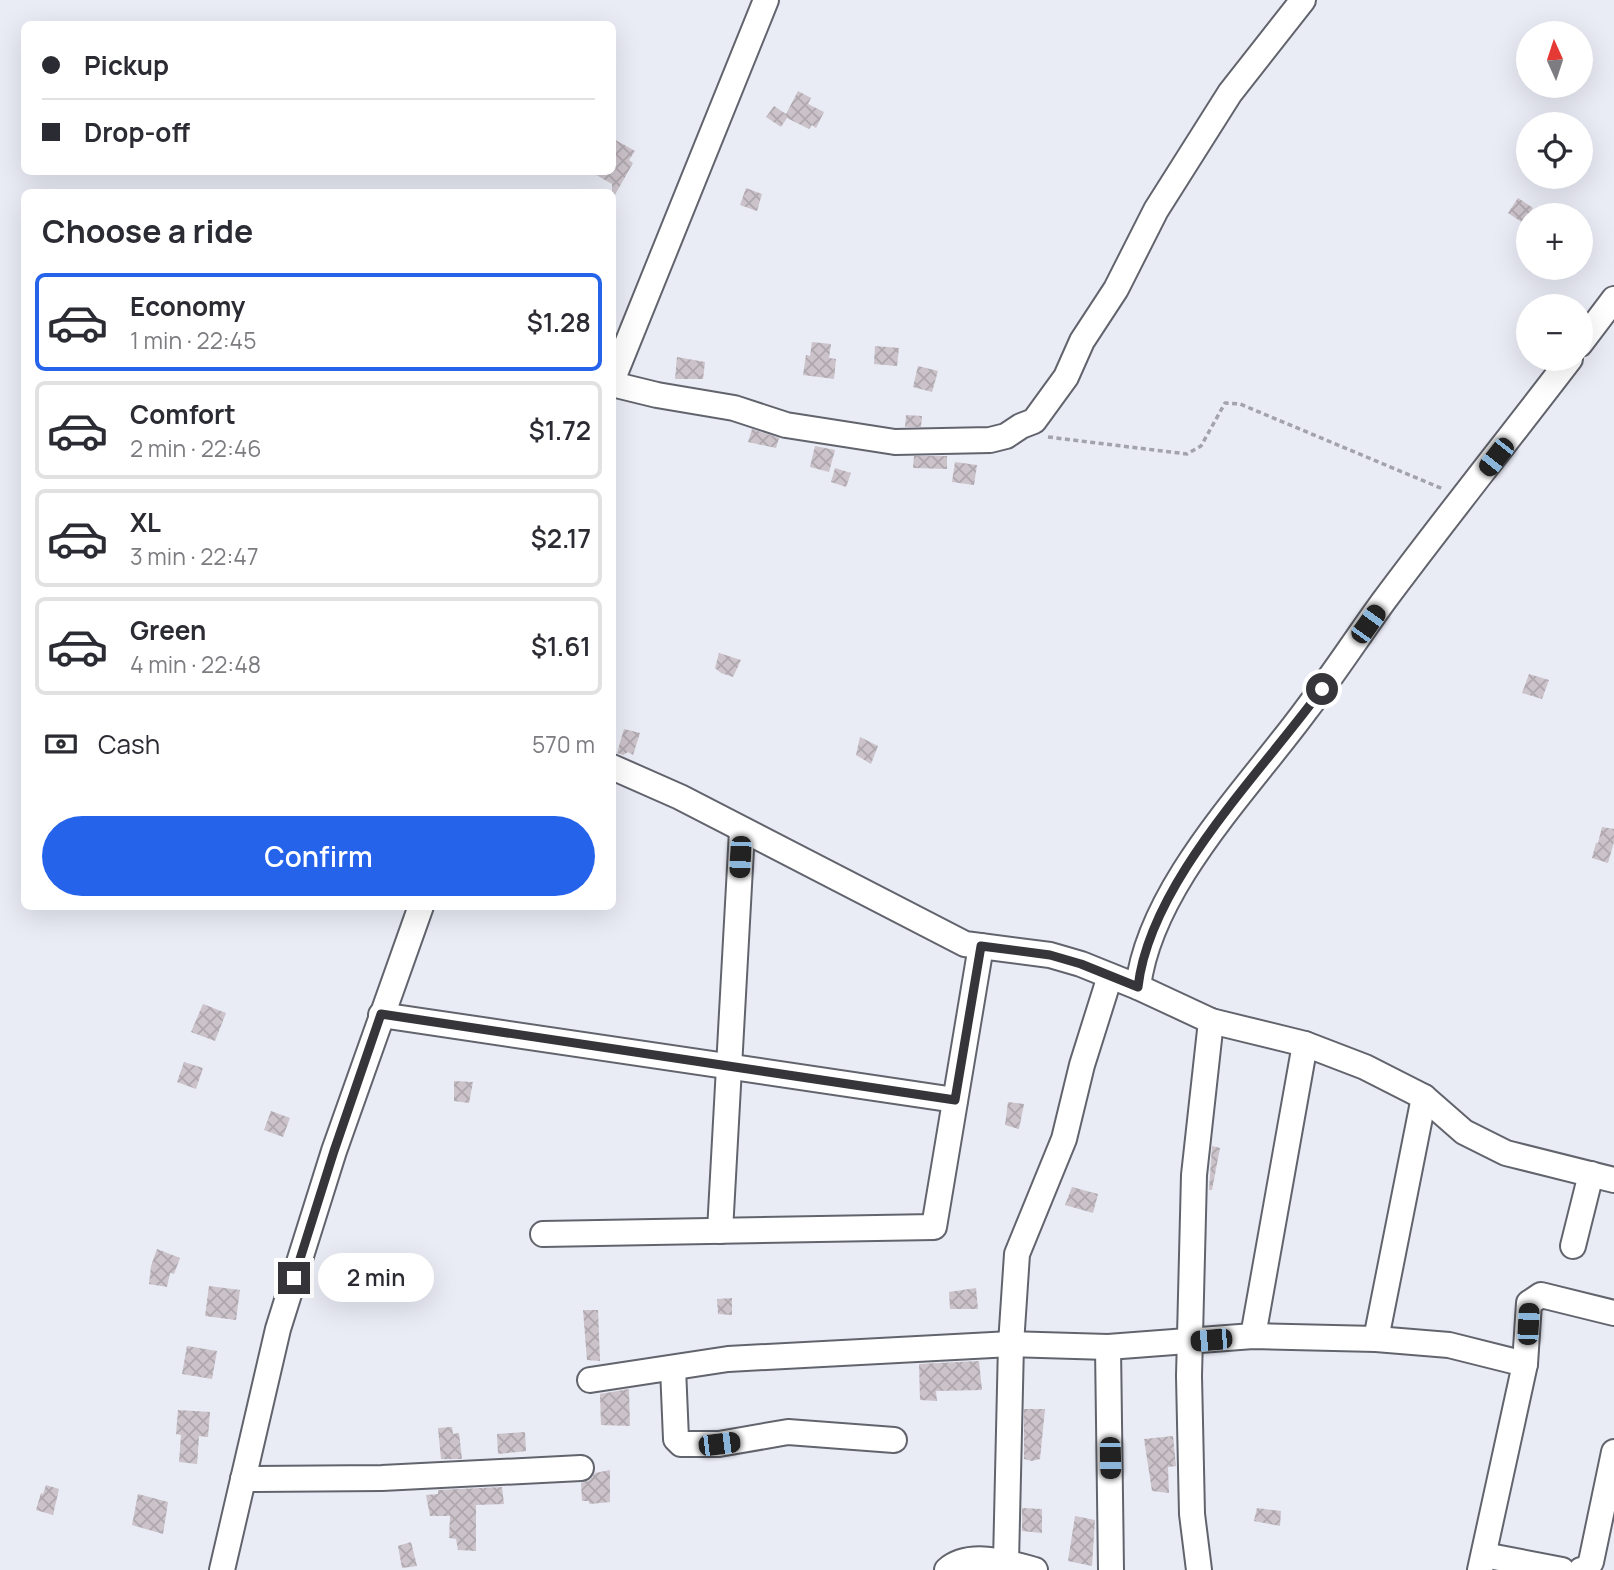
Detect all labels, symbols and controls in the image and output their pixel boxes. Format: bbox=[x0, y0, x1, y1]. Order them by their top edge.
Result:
north arrow bbox=[1516, 21, 1592, 98]
map controls bbox=[1516, 21, 1593, 371]
text: Pickup bbox=[84, 47, 169, 83]
button: locate bbox=[1516, 112, 1593, 189]
text: Drop-off bbox=[84, 114, 190, 150]
button: + bbox=[1516, 203, 1593, 280]
text: Choose a ride bbox=[42, 209, 253, 253]
text: Economy bbox=[130, 288, 245, 324]
icon: car bbox=[46, 291, 109, 354]
button: − bbox=[1516, 294, 1593, 371]
text: $1.28 bbox=[527, 304, 591, 340]
text: 1 min · 22:45 bbox=[130, 324, 256, 356]
text: Comfort bbox=[130, 396, 236, 432]
icon: car bbox=[46, 399, 109, 462]
text: $1.72 bbox=[529, 412, 591, 448]
text: 2 min · 22:46 bbox=[130, 432, 262, 464]
car bbox=[1475, 434, 1518, 480]
text: XL bbox=[130, 504, 161, 540]
icon: car bbox=[46, 507, 109, 570]
text: $2.17 bbox=[531, 520, 591, 556]
text: 3 min · 22:47 bbox=[130, 540, 258, 572]
car bbox=[1348, 601, 1389, 647]
text: Green bbox=[130, 612, 206, 648]
icon: car bbox=[46, 615, 109, 678]
text: $1.61 bbox=[531, 628, 591, 664]
text: 4 min · 22:48 bbox=[130, 648, 261, 680]
route start bbox=[1306, 673, 1338, 705]
icon: cash bbox=[42, 725, 80, 763]
text: Cash bbox=[98, 726, 160, 762]
text: 570 m bbox=[532, 728, 595, 760]
button: Confirm bbox=[42, 816, 595, 896]
car bbox=[729, 835, 752, 879]
callout: 2 min bbox=[318, 1254, 434, 1302]
text: 2 min bbox=[347, 1261, 405, 1293]
route end bbox=[278, 1262, 310, 1294]
car bbox=[1517, 1302, 1540, 1346]
car bbox=[1190, 1328, 1233, 1352]
car bbox=[697, 1431, 742, 1457]
car bbox=[1100, 1437, 1121, 1479]

